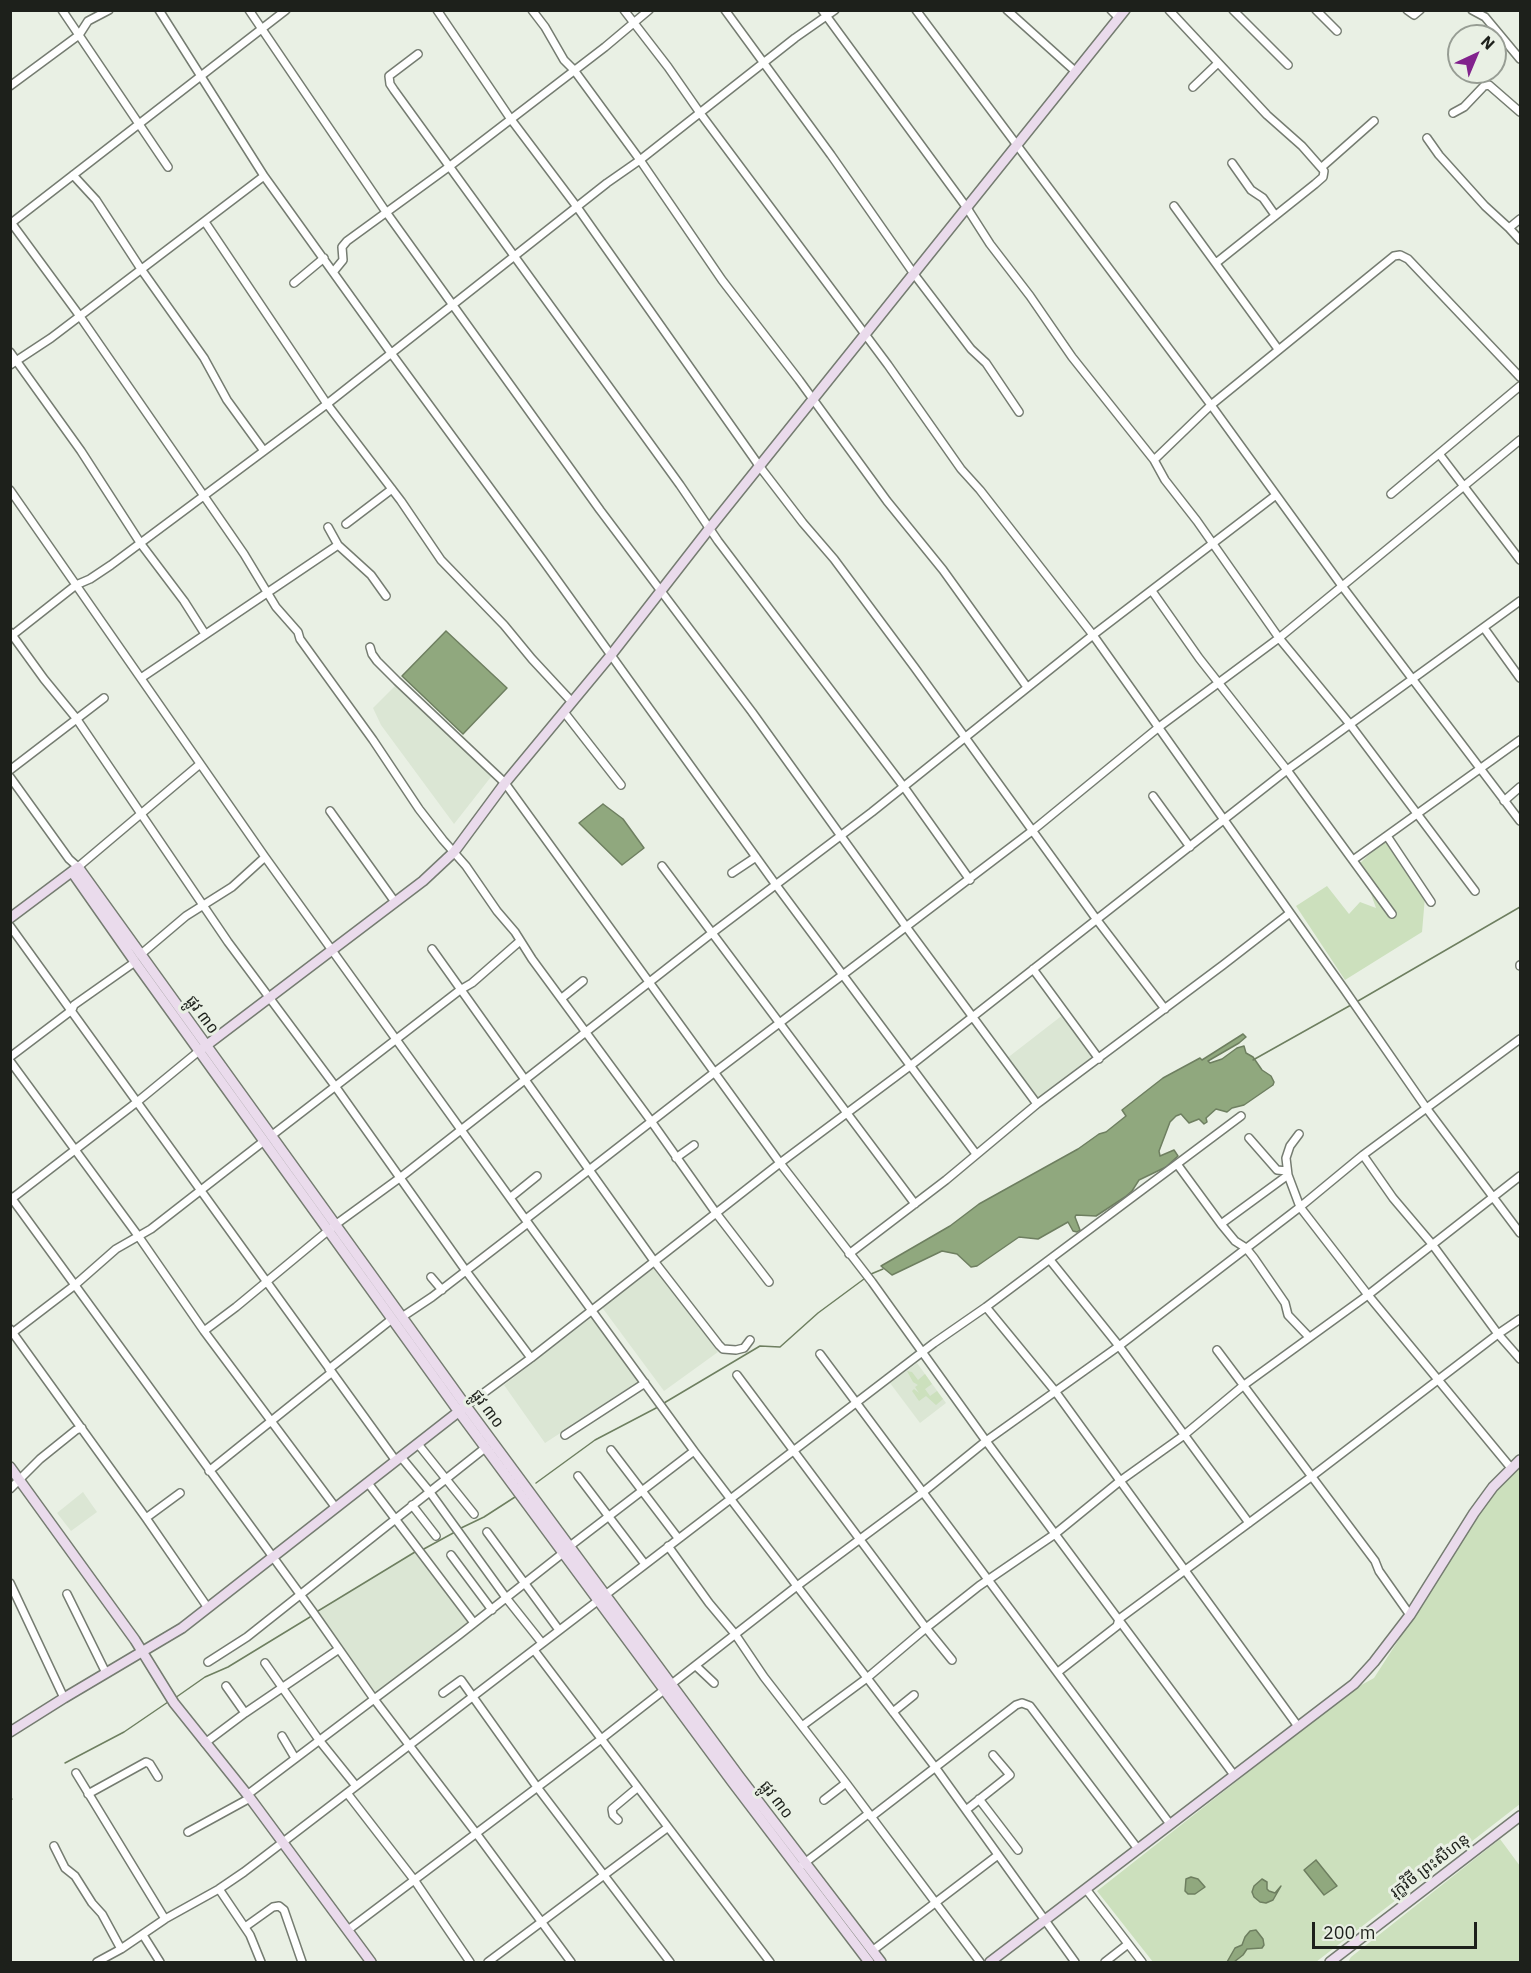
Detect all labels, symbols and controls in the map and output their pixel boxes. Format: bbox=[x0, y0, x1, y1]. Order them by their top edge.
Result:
north arrow bbox=[1447, 24, 1507, 84]
text: N bbox=[1477, 31, 1499, 54]
street label: ផ្លូវ ៣០ bbox=[182, 992, 222, 1038]
street label: ផ្លូវ ៣០ bbox=[467, 1386, 507, 1432]
street label: ផ្លូវ ៣០ bbox=[755, 1777, 797, 1823]
street label: រុក្ខវិថី ព្រះសីហនុ bbox=[1386, 1830, 1474, 1902]
scale bar bbox=[1315, 1910, 1480, 1948]
text: 200 m bbox=[1323, 1921, 1375, 1944]

